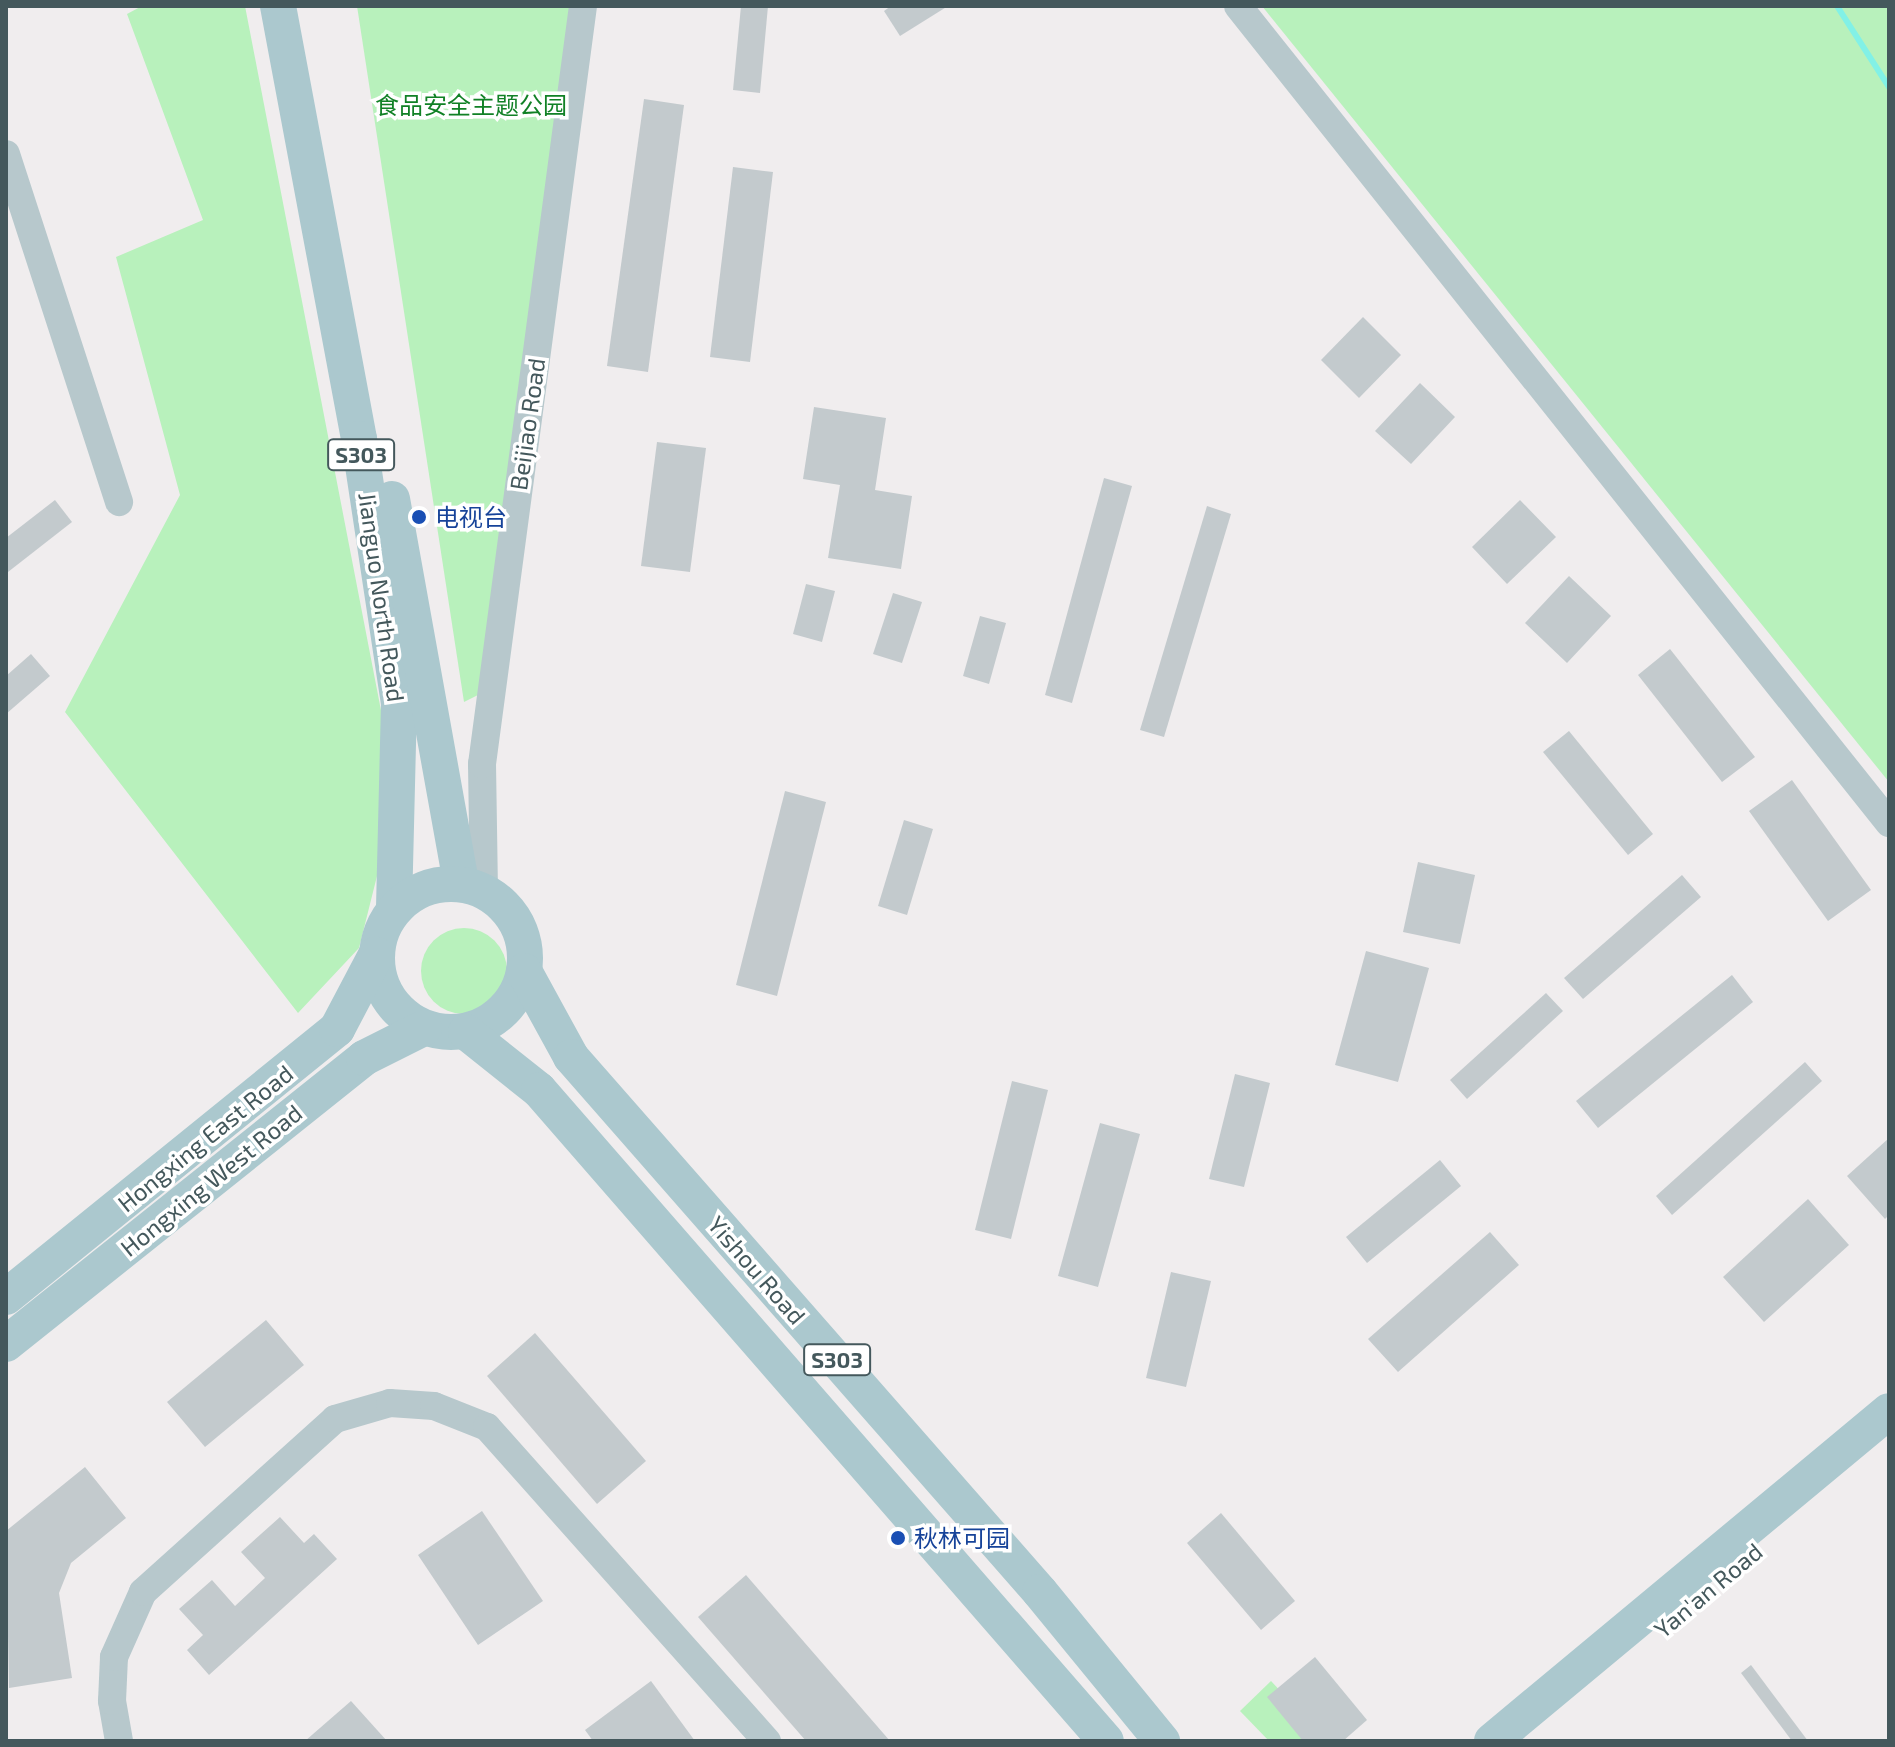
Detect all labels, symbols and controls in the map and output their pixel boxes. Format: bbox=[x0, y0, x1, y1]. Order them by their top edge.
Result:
park label: 食品安全主题公园 bbox=[375, 91, 567, 119]
street label: Beijiao Road bbox=[503, 356, 551, 492]
road number: S303 bbox=[327, 437, 395, 473]
street label: Jianguo North Road bbox=[353, 490, 411, 704]
place label: 电视台 bbox=[435, 503, 507, 531]
marker: 电视台 bbox=[410, 508, 428, 526]
street label: Hongxing East Road bbox=[112, 1059, 298, 1217]
street label: Hongxing West Road bbox=[114, 1098, 308, 1262]
street label: Yishou Road bbox=[702, 1210, 812, 1330]
road number: S303 bbox=[803, 1342, 871, 1378]
place label: 秋林可园 bbox=[914, 1524, 1010, 1552]
marker: 秋林可园 bbox=[889, 1529, 907, 1547]
street label: Yan'an Road bbox=[1648, 1537, 1768, 1643]

